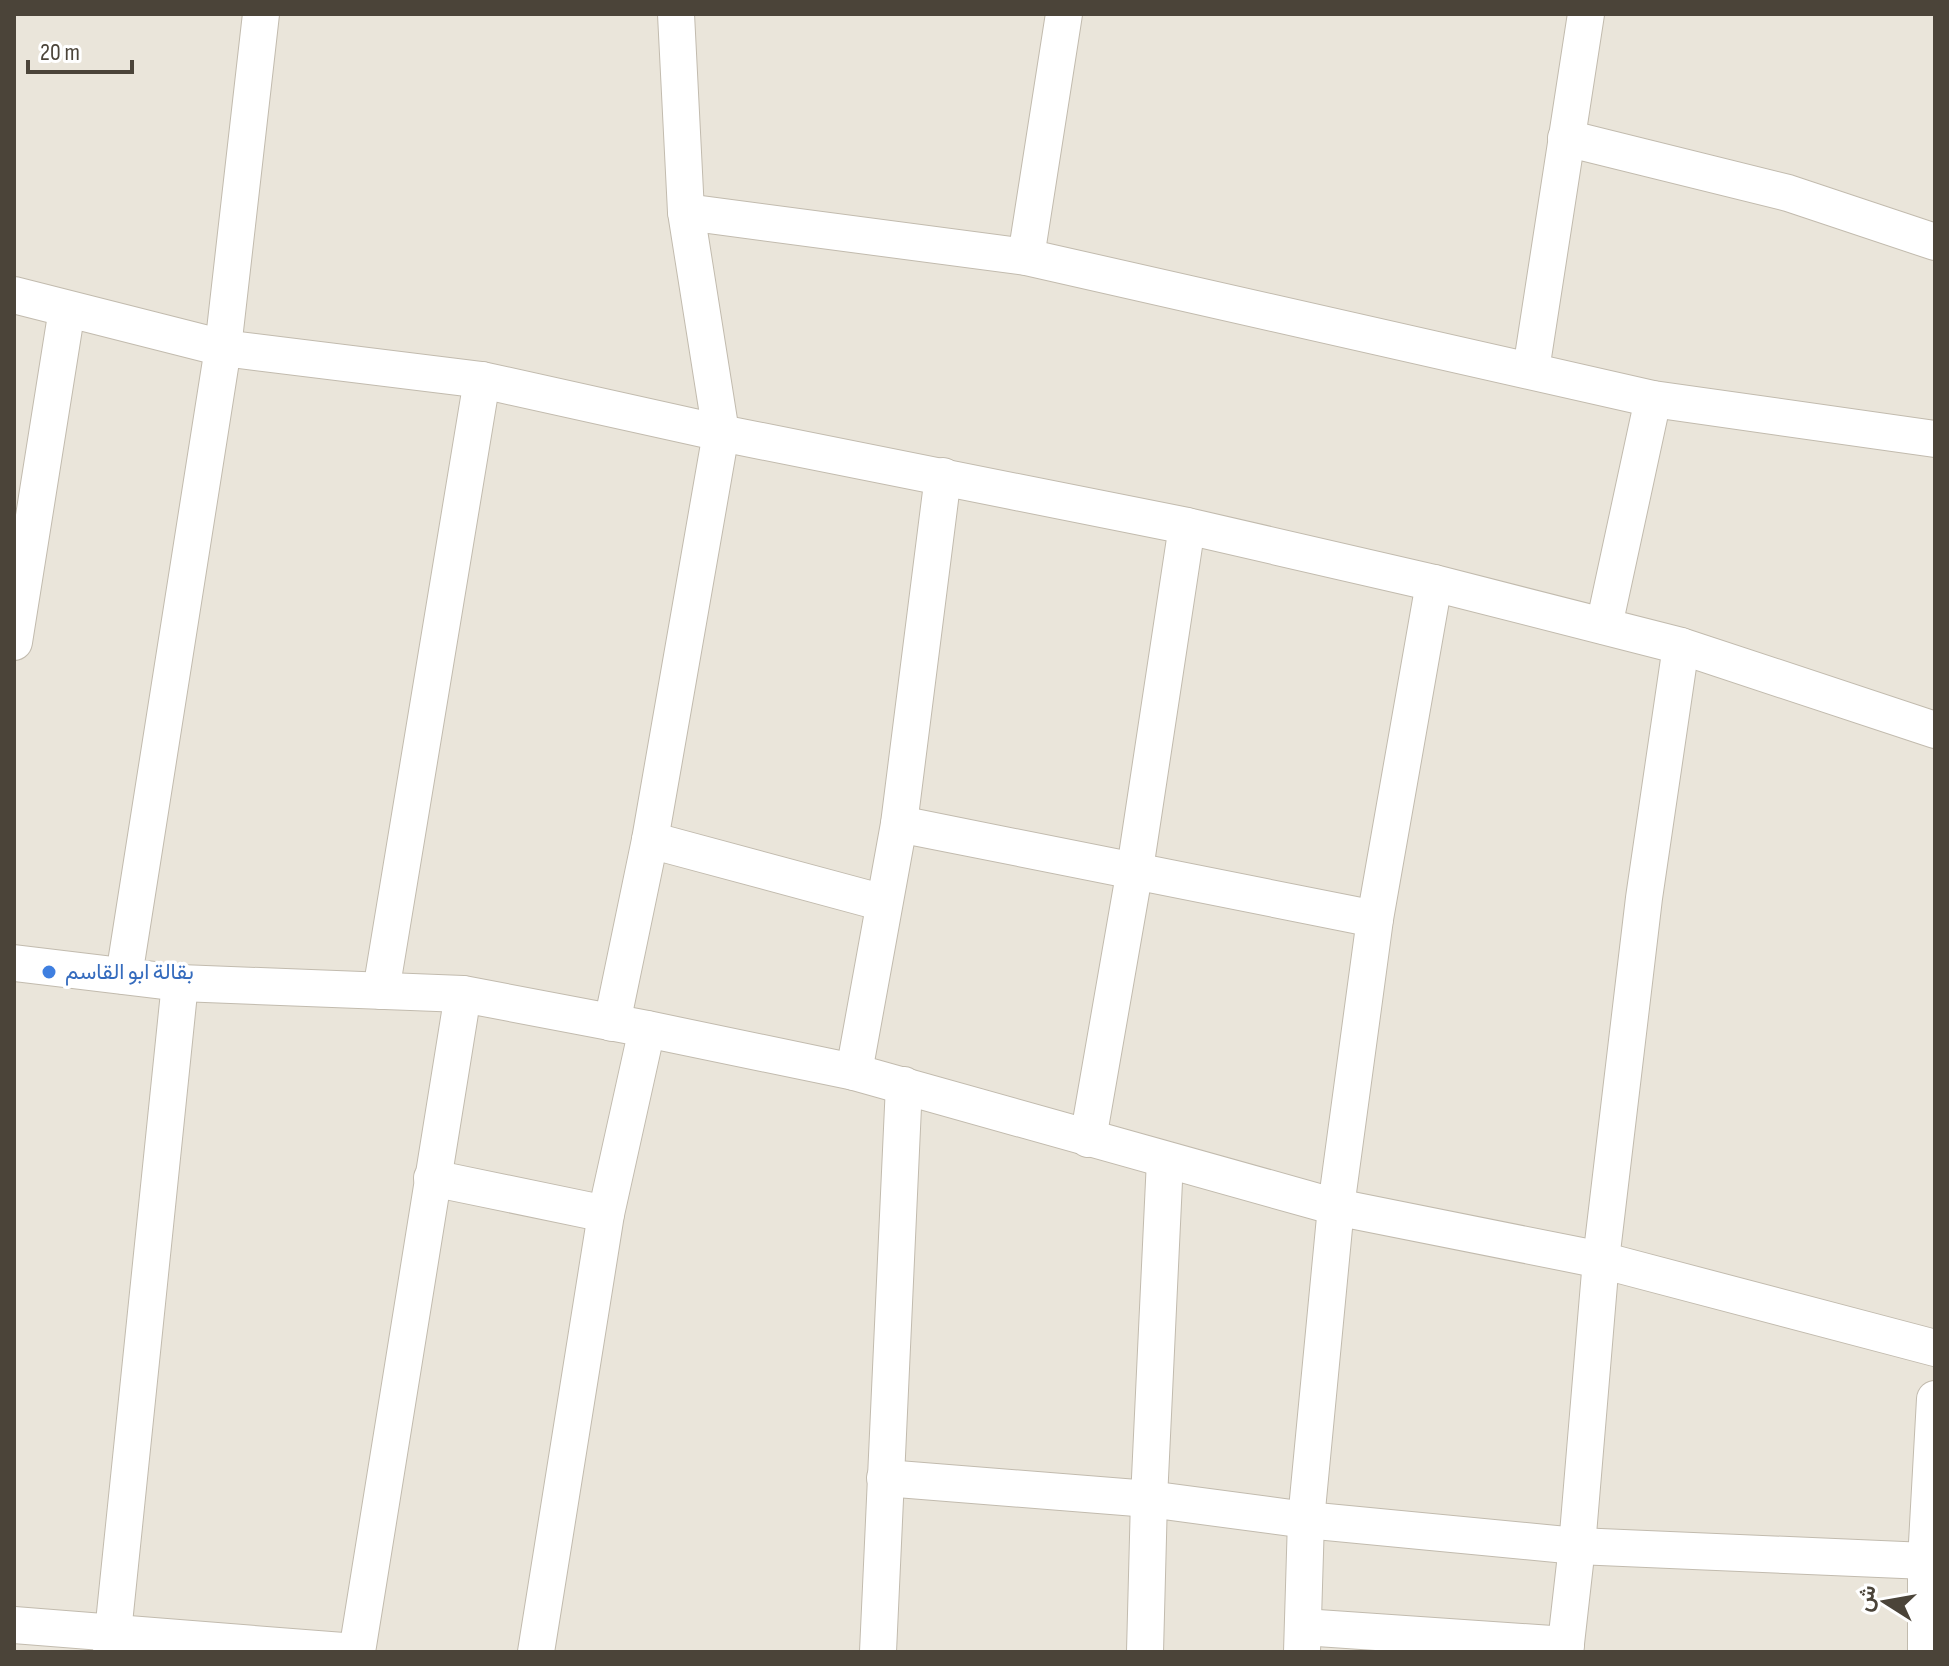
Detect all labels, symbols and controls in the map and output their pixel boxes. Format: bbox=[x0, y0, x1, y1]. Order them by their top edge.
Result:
scale bar bbox=[28, 24, 132, 74]
text: 20 m bbox=[40, 38, 80, 67]
place label: بقالة ابو القاسم bbox=[65, 959, 194, 986]
marker: بقالة ابو القاسم bbox=[40, 963, 58, 981]
north arrow bbox=[1845, 1562, 1925, 1642]
text: ش bbox=[1851, 1583, 1883, 1614]

